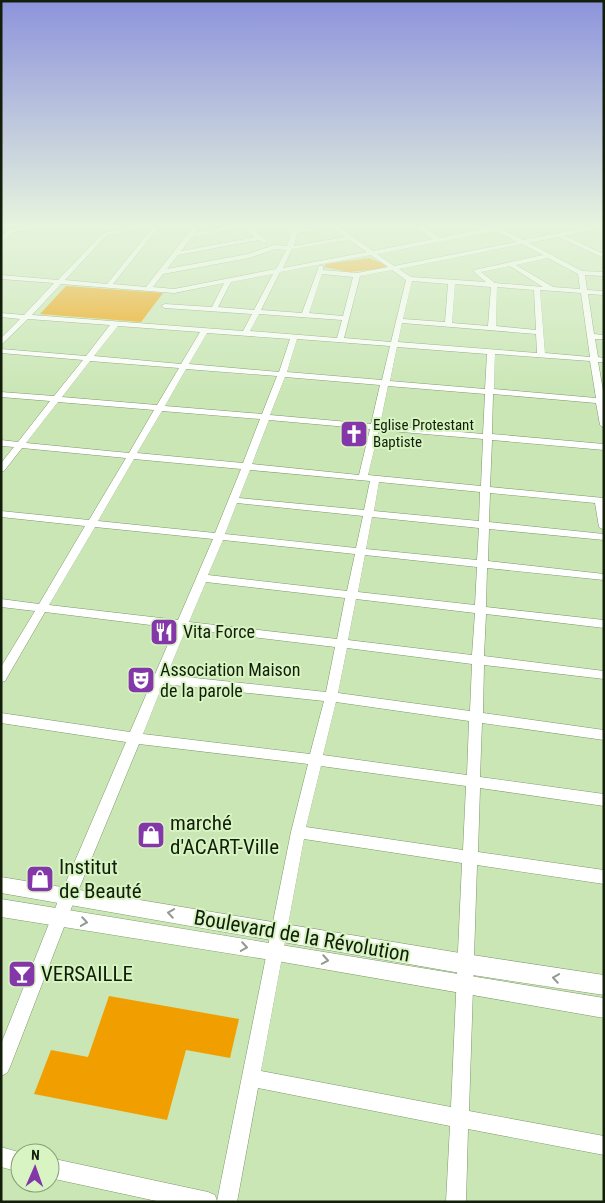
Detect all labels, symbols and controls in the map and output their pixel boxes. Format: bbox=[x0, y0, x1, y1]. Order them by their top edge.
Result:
place label: Eglise Protestant Baptiste bbox=[373, 416, 474, 451]
church icon: Eglise Protestant Baptiste bbox=[339, 419, 369, 449]
restaurant icon: Vita Force bbox=[149, 617, 179, 647]
place label: Vita Force bbox=[183, 621, 255, 642]
place label: Association Maison de la parole bbox=[160, 659, 301, 701]
theatre icon: Association Maison de la parole bbox=[126, 665, 156, 695]
place label: marché d'ACART-Ville bbox=[170, 811, 279, 859]
shop icon: marché d'ACART-Ville bbox=[136, 820, 166, 850]
place label: Institut de Beauté bbox=[59, 855, 142, 903]
shop icon: Institut de Beauté bbox=[25, 864, 55, 894]
street label: Boulevard de la Révolution bbox=[192, 905, 412, 967]
one-way arrow bbox=[167, 908, 175, 919]
one-way arrow bbox=[80, 916, 88, 927]
one-way arrow bbox=[240, 941, 249, 951]
one-way arrow bbox=[320, 955, 329, 965]
bar icon: VERSAILLE bbox=[7, 959, 37, 989]
place label: VERSAILLE bbox=[41, 962, 133, 986]
one-way arrow bbox=[551, 973, 560, 983]
north arrow bbox=[10, 1143, 60, 1193]
text: N bbox=[31, 1147, 40, 1163]

